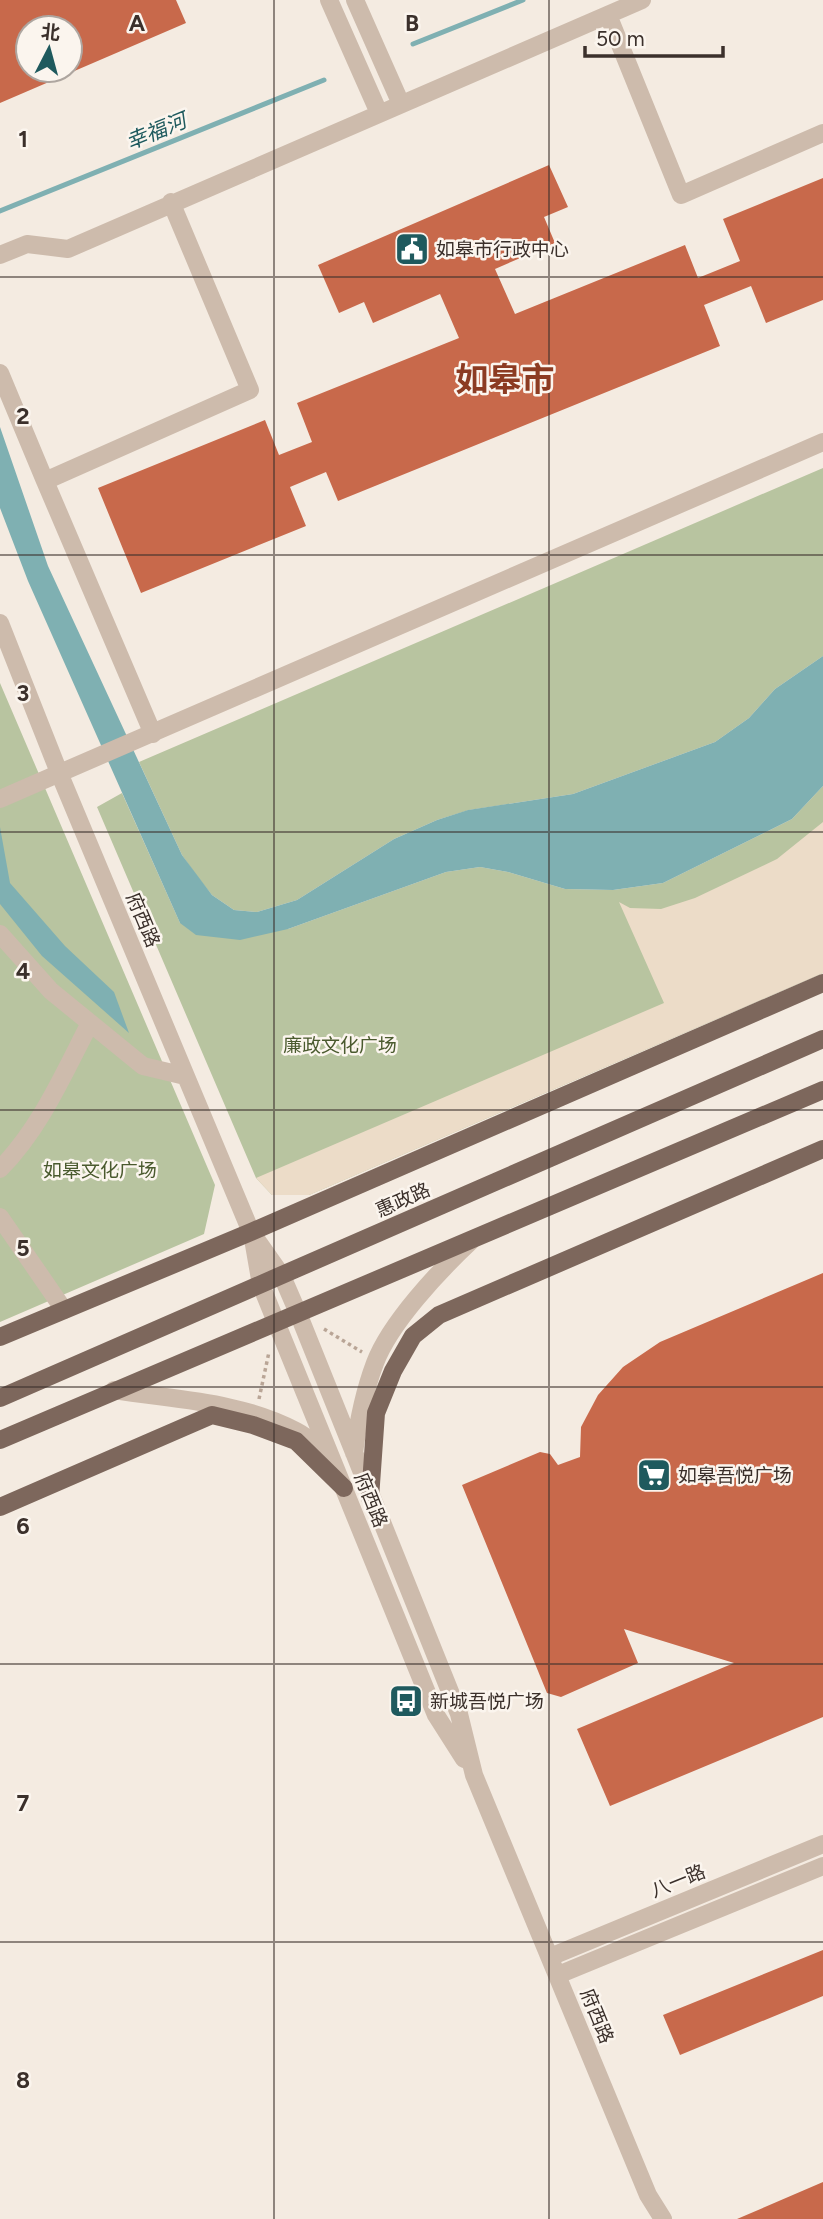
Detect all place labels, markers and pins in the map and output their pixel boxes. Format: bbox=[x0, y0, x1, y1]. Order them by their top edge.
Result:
public building icon: 如皋市行政中心 bbox=[393, 230, 431, 268]
place label: 如皋市行政中心 bbox=[436, 238, 569, 261]
supermarket icon: 如皋吾悦广场 bbox=[635, 1456, 673, 1494]
place label: 如皋吾悦广场 bbox=[678, 1464, 792, 1487]
bus stop icon: 新城吾悦广场 bbox=[387, 1682, 425, 1720]
place label: 新城吾悦广场 bbox=[430, 1690, 544, 1713]

